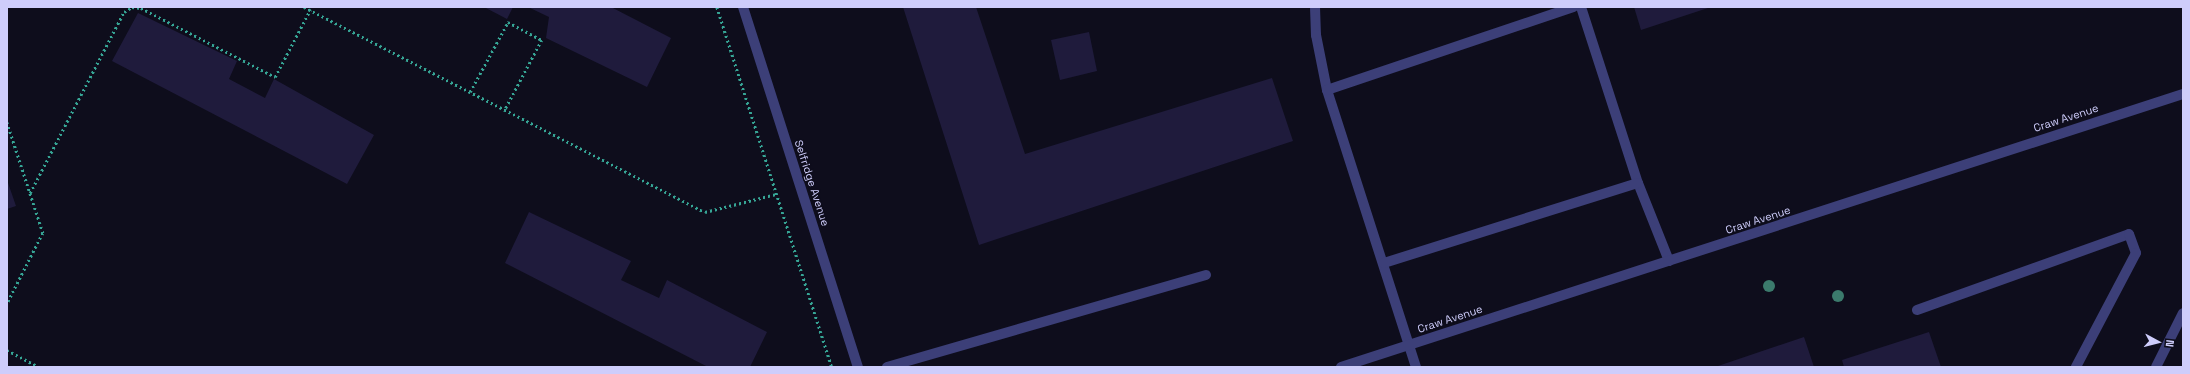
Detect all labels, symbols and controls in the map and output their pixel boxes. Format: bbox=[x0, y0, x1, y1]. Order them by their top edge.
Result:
street label: Craw Avenue bbox=[2032, 101, 2100, 135]
street label: Selfridge Avenue bbox=[792, 138, 832, 228]
street label: Craw Avenue bbox=[1724, 203, 1792, 237]
street label: Craw Avenue bbox=[1416, 302, 1484, 336]
north arrow bbox=[2138, 322, 2178, 362]
text: N bbox=[2163, 339, 2177, 348]

